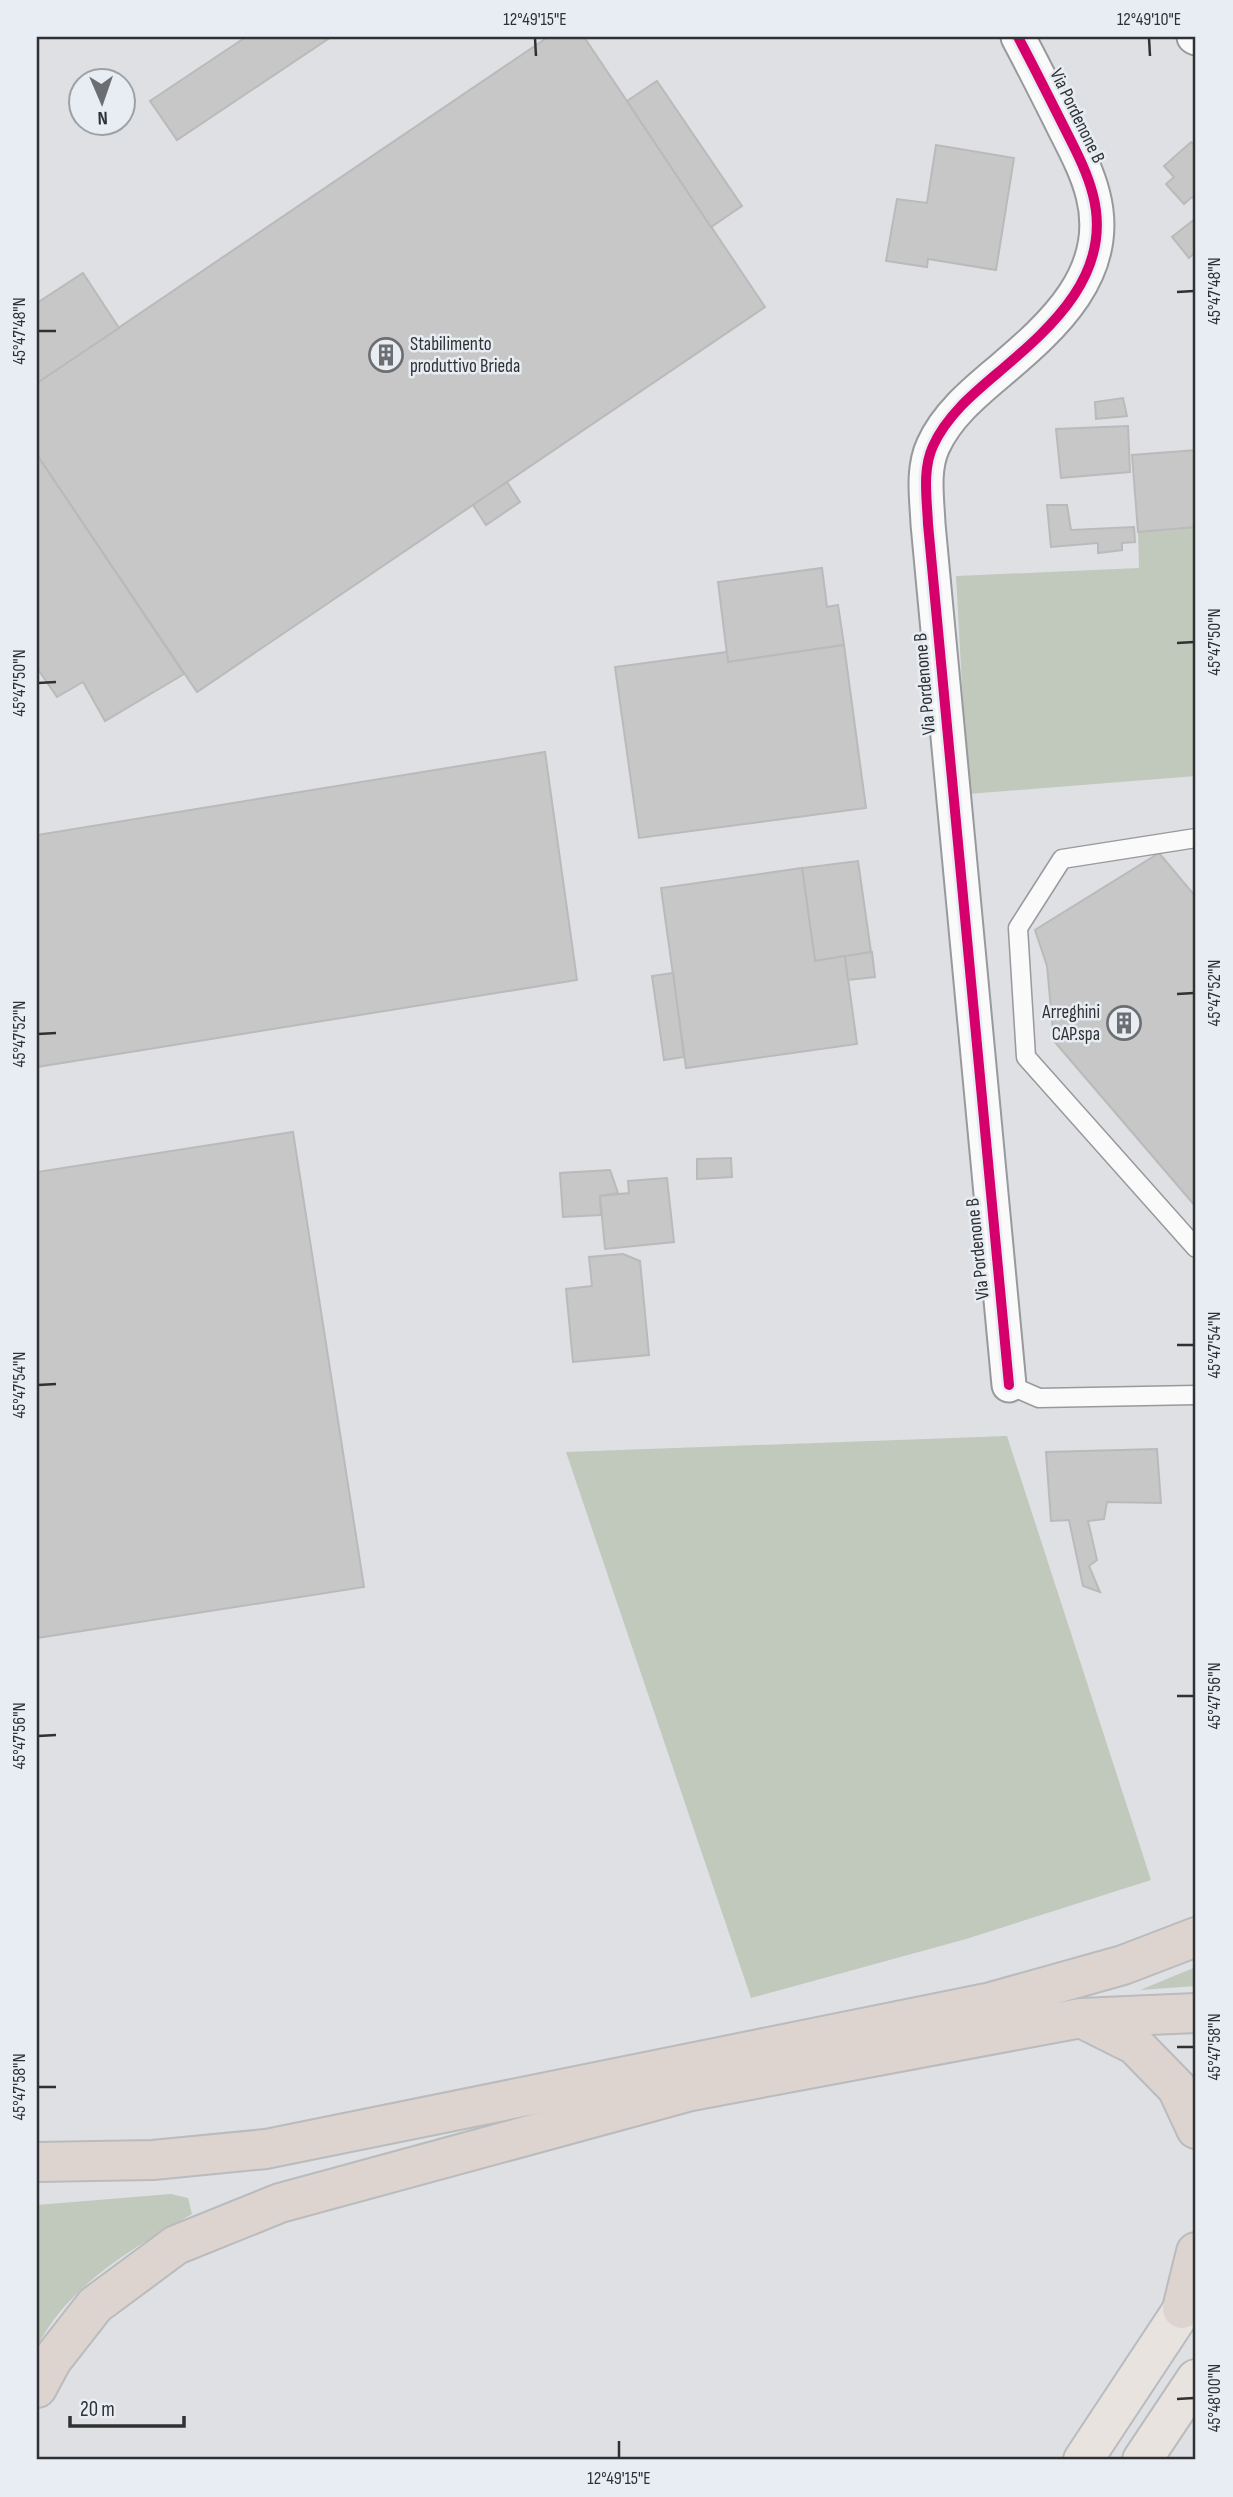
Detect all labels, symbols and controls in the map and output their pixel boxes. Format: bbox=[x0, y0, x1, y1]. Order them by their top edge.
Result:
text: 12°49'15"E bbox=[503, 9, 567, 30]
text: 12°49'10"E bbox=[1117, 9, 1181, 30]
street label: Via Pordenone B bbox=[1044, 65, 1110, 167]
north arrow bbox=[66, 66, 136, 136]
text: N bbox=[97, 106, 108, 129]
text: 45°47'48"N bbox=[1204, 257, 1225, 325]
text: 45°47'48"N bbox=[9, 297, 30, 365]
place label: Stabilimento produttivo Brieda bbox=[410, 333, 520, 378]
building icon: Stabilimento produttivo Brieda bbox=[367, 336, 405, 374]
text: 45°47'50"N bbox=[1204, 608, 1225, 676]
street label: Via Pordenone B bbox=[909, 632, 941, 736]
text: 45°47'50"N bbox=[9, 649, 30, 717]
text: 45°47'52"N bbox=[1204, 960, 1225, 1026]
text: 45°47'52"N bbox=[9, 1001, 30, 1067]
place label: Arreghini CAP.spa bbox=[1041, 1001, 1100, 1046]
building icon: Arreghini CAP.spa bbox=[1105, 1004, 1143, 1042]
street label: Via Pordenone B bbox=[961, 1197, 995, 1301]
text: 45°47'54"N bbox=[1204, 1312, 1225, 1378]
text: 45°47'54"N bbox=[9, 1352, 30, 1418]
text: 45°47'56"N bbox=[1204, 1662, 1225, 1730]
text: 45°47'56"N bbox=[9, 1702, 30, 1770]
text: 45°47'58"N bbox=[1204, 2013, 1225, 2081]
text: 45°47'58"N bbox=[9, 2053, 30, 2121]
text: 45°48'00"N bbox=[1204, 2364, 1225, 2432]
scale bar bbox=[70, 2385, 184, 2429]
text: 20 m bbox=[80, 2397, 115, 2422]
text: 12°49'15"E bbox=[587, 2468, 651, 2489]

